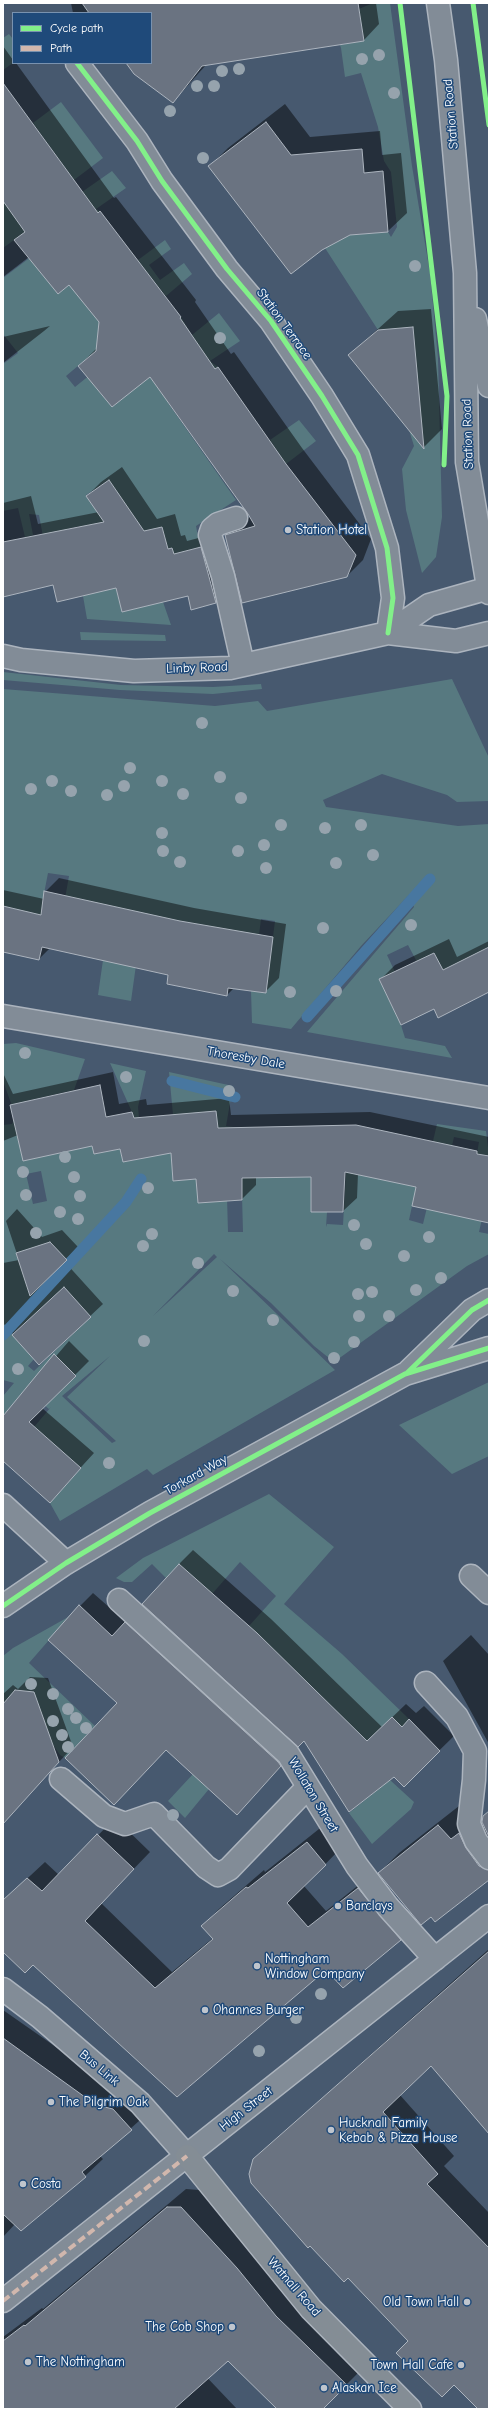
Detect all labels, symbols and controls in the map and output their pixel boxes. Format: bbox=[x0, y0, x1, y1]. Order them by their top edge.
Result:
legend bbox=[12, 12, 152, 64]
text: Cycle path bbox=[50, 21, 103, 35]
text: Path bbox=[50, 41, 72, 55]
street label: Station Road bbox=[440, 78, 462, 150]
street label: Station Terrace bbox=[253, 285, 315, 363]
street label: Station Road bbox=[459, 399, 477, 469]
place label: Station Hotel bbox=[296, 522, 367, 538]
marker: Station Hotel bbox=[283, 525, 293, 535]
street label: Linby Road bbox=[166, 659, 228, 677]
street label: Thoresby Dale bbox=[206, 1043, 286, 1073]
street label: Torkard Way bbox=[162, 1451, 230, 1499]
street label: Wollaton Street bbox=[285, 1755, 341, 1835]
place label: Barclays bbox=[346, 1898, 393, 1914]
marker: Barclays bbox=[333, 1901, 343, 1911]
place label: Nottingham Window Company bbox=[265, 1951, 364, 1982]
marker: Nottingham Window Company bbox=[252, 1961, 262, 1971]
place label: Ohannes Burger bbox=[213, 2002, 304, 2018]
marker: Ohannes Burger bbox=[200, 2005, 210, 2015]
street label: Bus Link bbox=[76, 2047, 122, 2089]
street label: High Street bbox=[216, 2083, 276, 2135]
place label: The Pilgrim Oak bbox=[59, 2094, 148, 2110]
marker: The Pilgrim Oak bbox=[46, 2097, 56, 2107]
place label: Hucknall Family Kebab & Pizza House bbox=[339, 2115, 458, 2146]
marker: Hucknall Family Kebab & Pizza House bbox=[326, 2125, 336, 2135]
place label: Costa bbox=[31, 2176, 61, 2192]
marker: Costa bbox=[18, 2179, 28, 2189]
street label: Watnall Road bbox=[264, 2254, 324, 2320]
place label: Old Town Hall bbox=[383, 2294, 459, 2310]
marker: Old Town Hall bbox=[462, 2297, 472, 2307]
place label: The Cob Shop bbox=[145, 2319, 224, 2335]
marker: The Cob Shop bbox=[227, 2322, 237, 2332]
place label: The Nottingham bbox=[36, 2354, 125, 2370]
marker: The Nottingham bbox=[23, 2357, 33, 2367]
place label: Town Hall Cafe bbox=[371, 2357, 453, 2373]
marker: Town Hall Cafe bbox=[456, 2360, 466, 2370]
place label: Alaskan Ice bbox=[332, 2380, 397, 2396]
marker: Alaskan Ice bbox=[319, 2383, 329, 2393]

